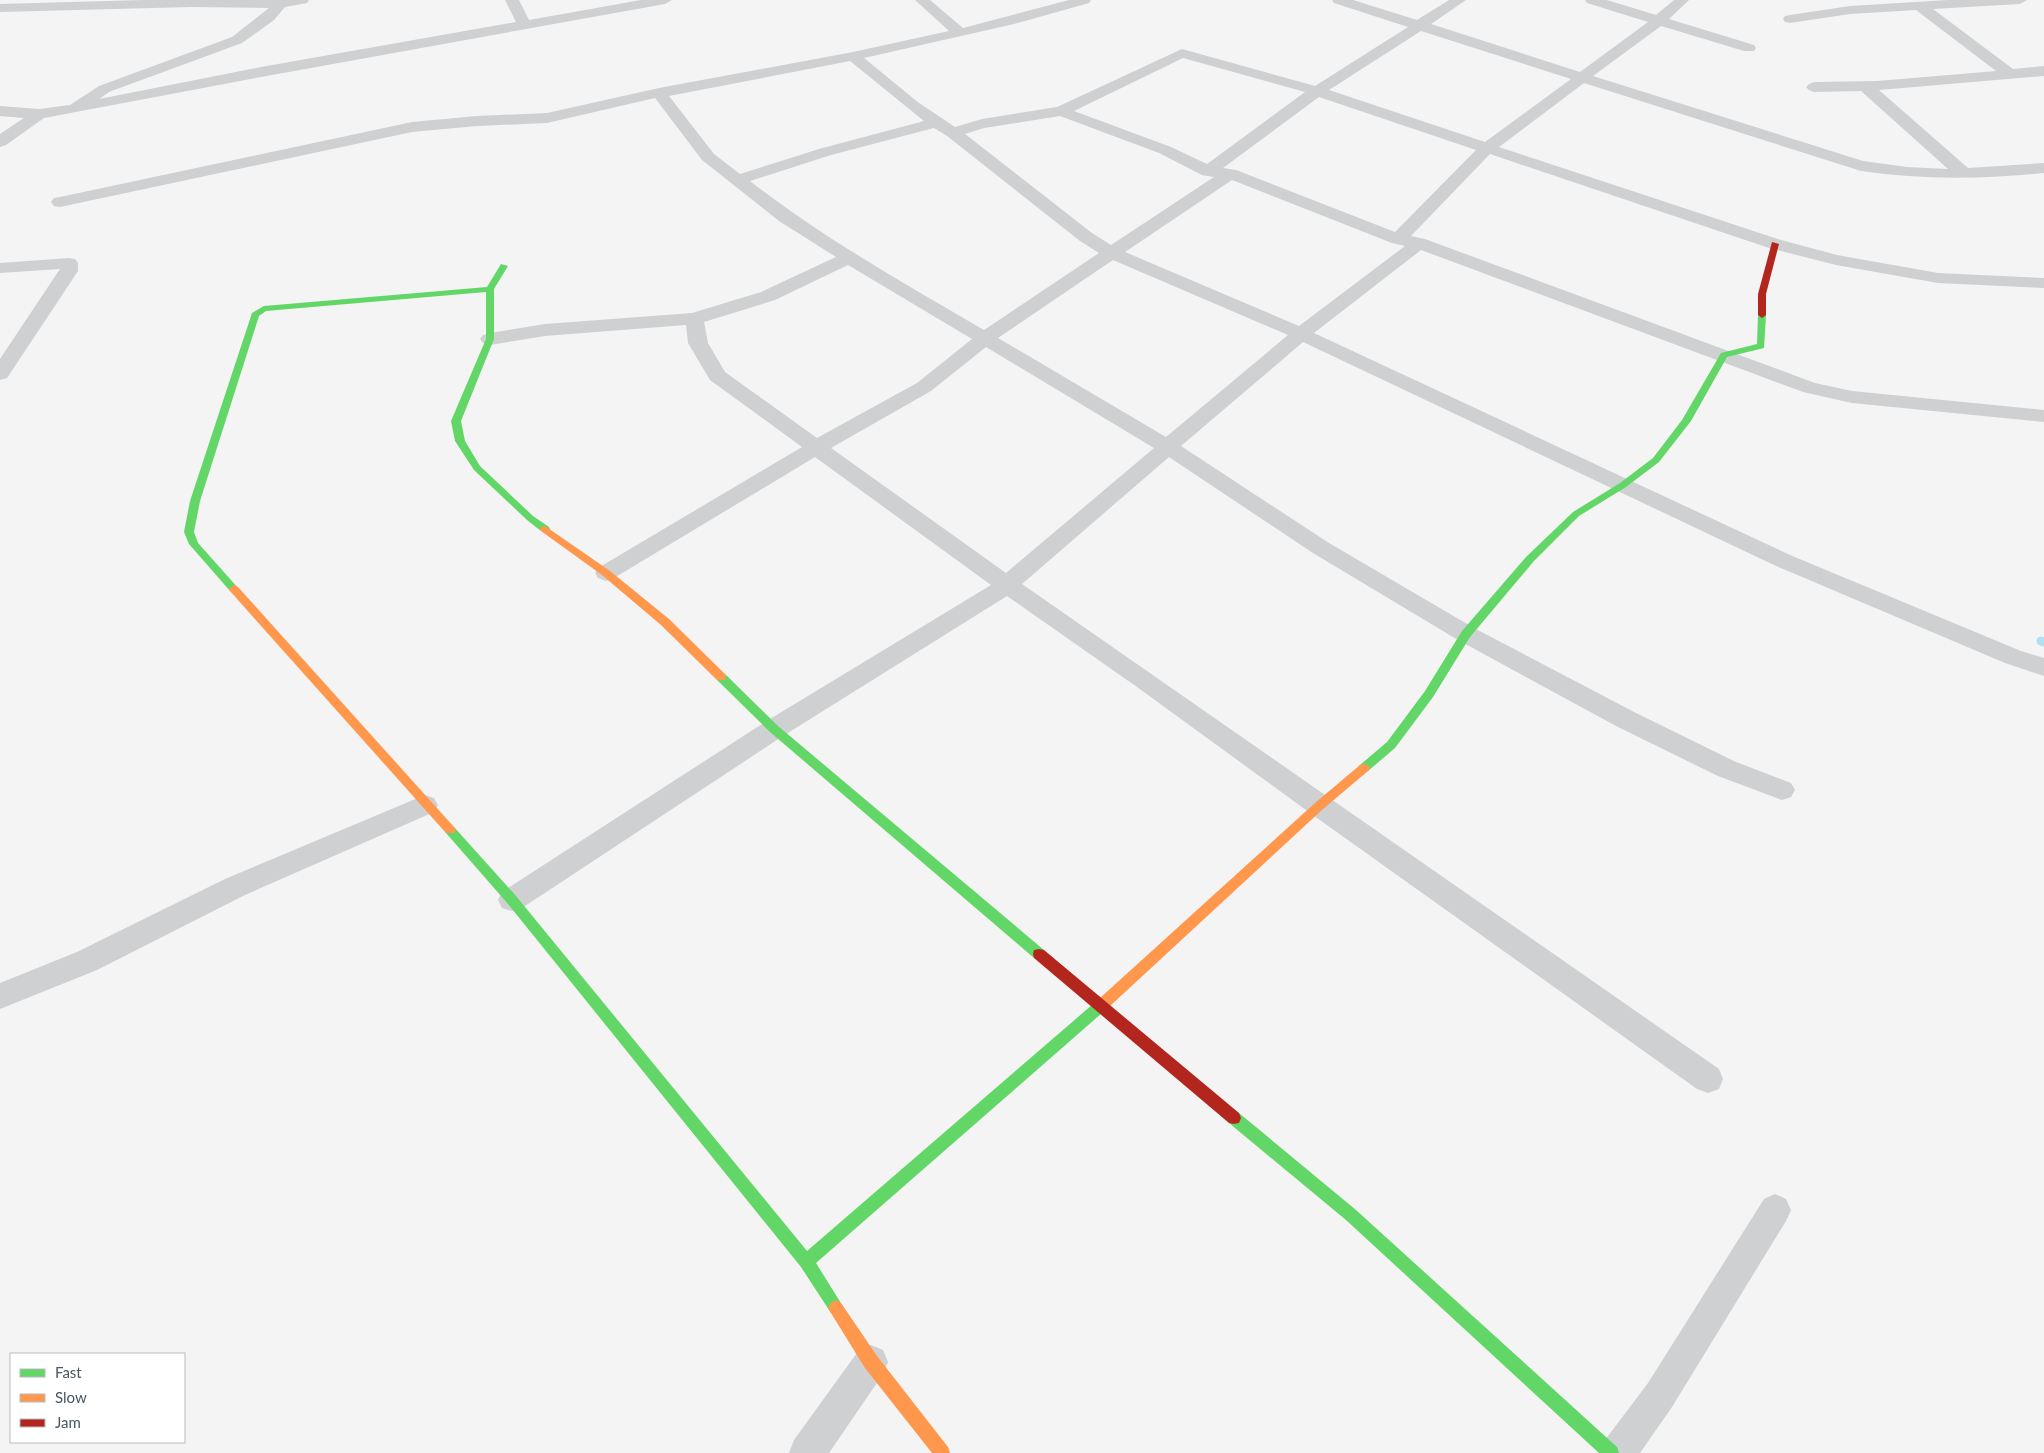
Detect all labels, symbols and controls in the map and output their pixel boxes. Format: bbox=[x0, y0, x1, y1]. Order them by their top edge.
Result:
legend bbox=[10, 1353, 185, 1443]
text: Fast bbox=[55, 1363, 82, 1381]
text: Slow bbox=[55, 1388, 87, 1406]
text: Jam bbox=[55, 1413, 81, 1431]

